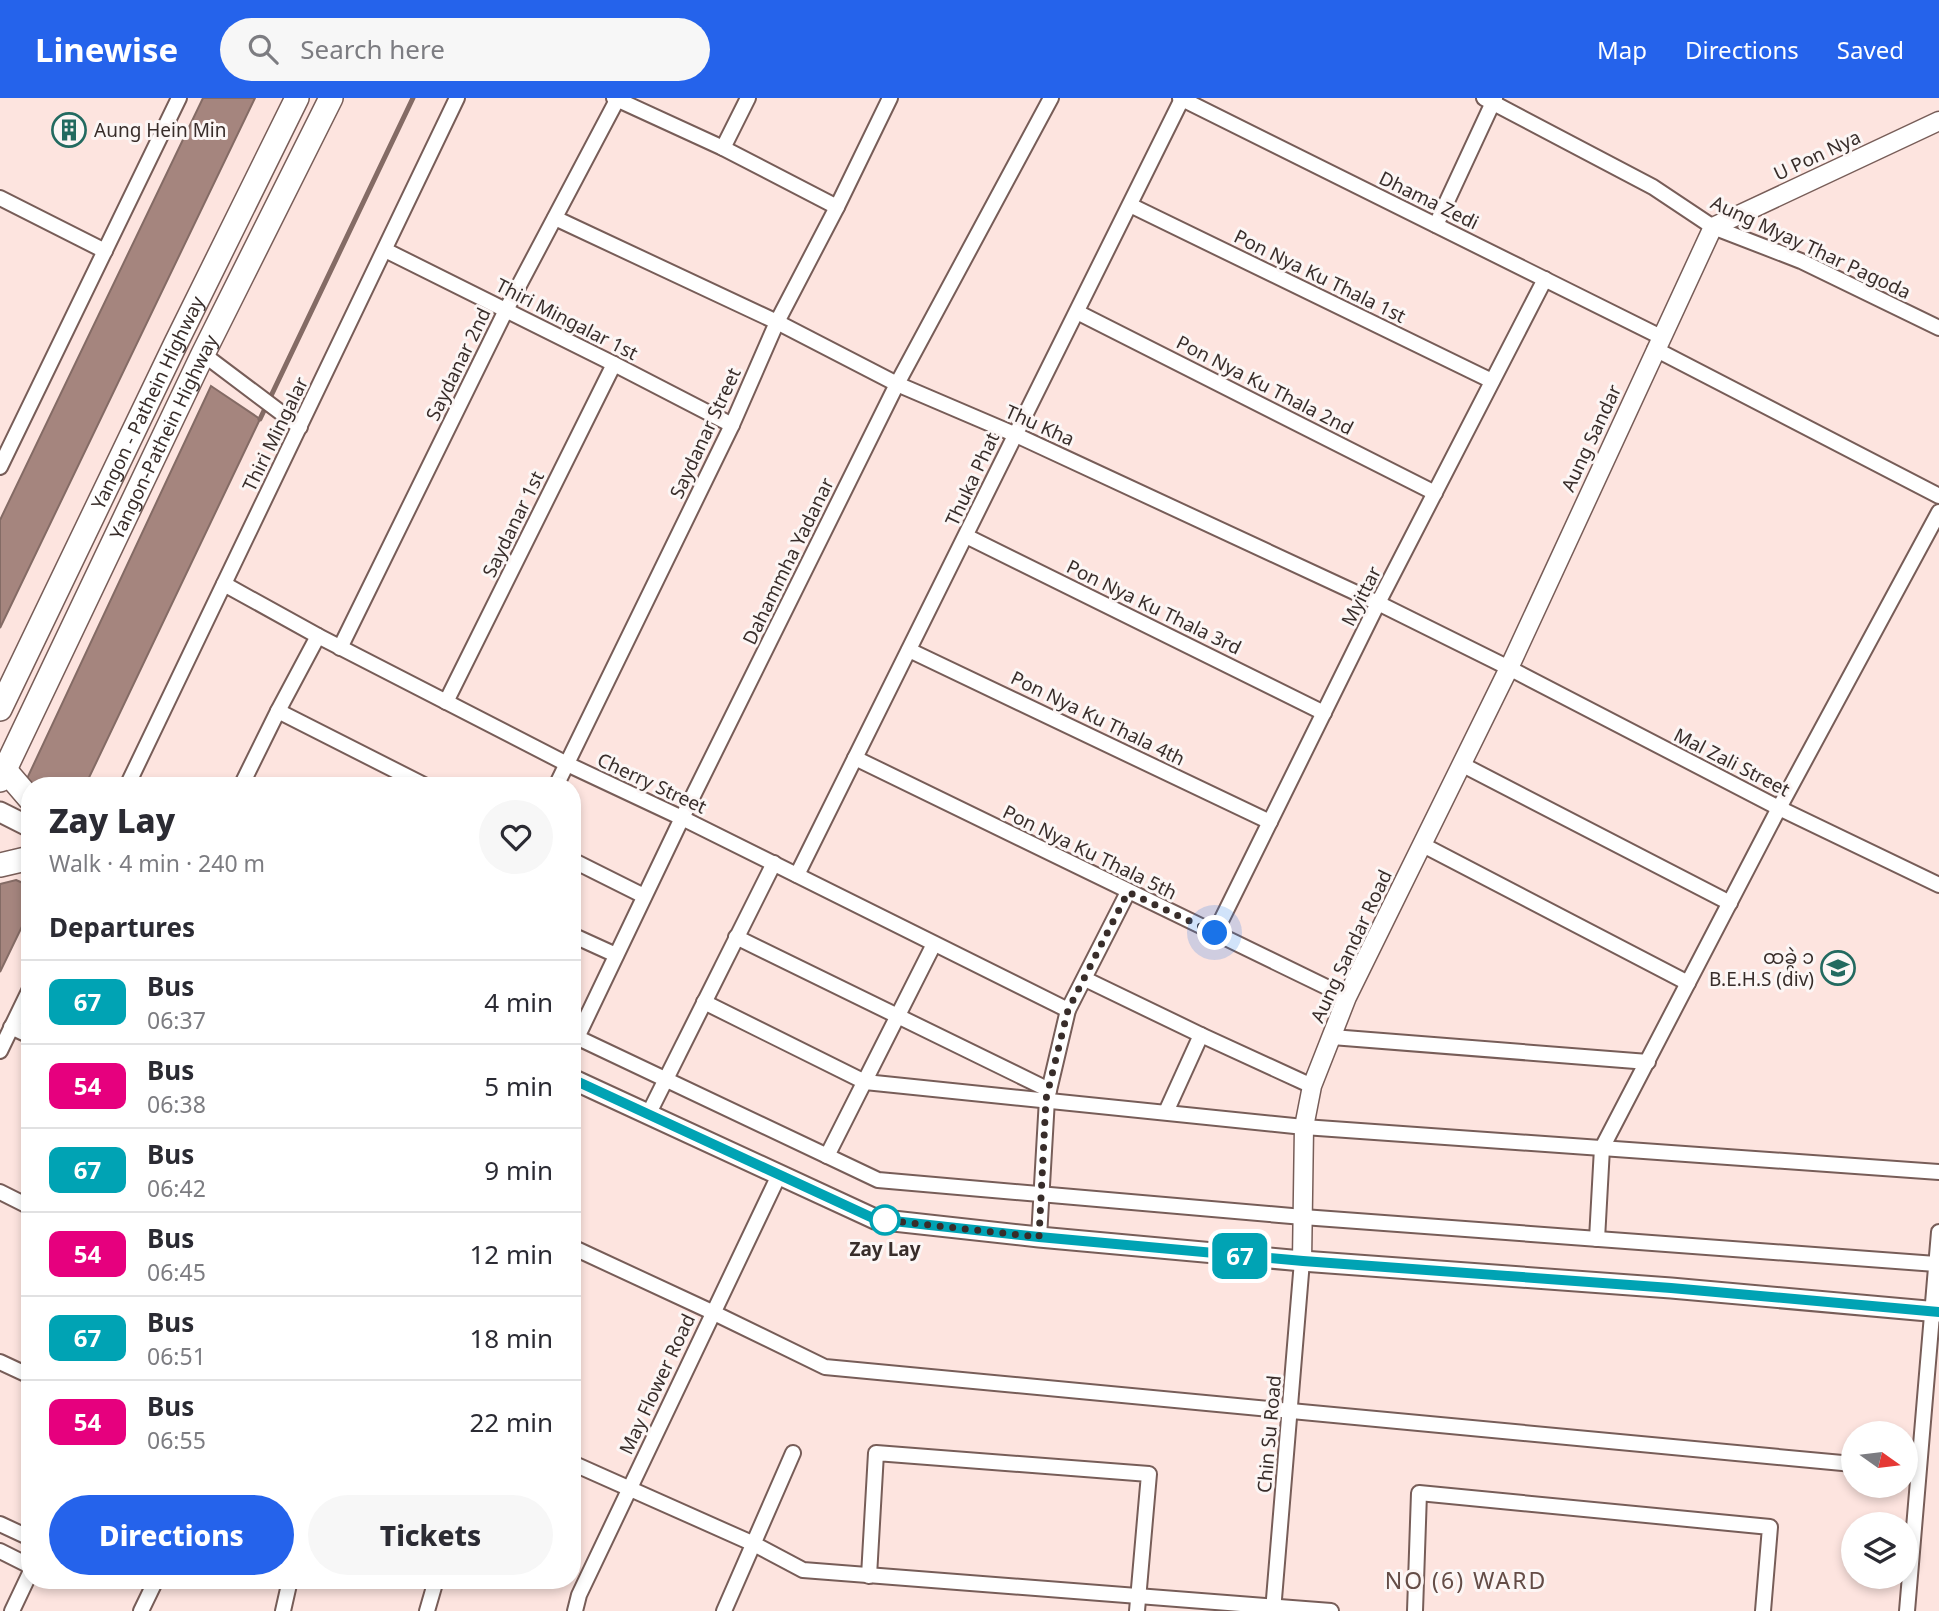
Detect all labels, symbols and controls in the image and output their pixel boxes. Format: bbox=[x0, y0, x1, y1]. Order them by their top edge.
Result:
search box bbox=[220, 18, 710, 81]
text: Linewise bbox=[35, 27, 178, 72]
icon: search bbox=[244, 30, 282, 68]
text: Search here bbox=[300, 31, 445, 67]
text: Map bbox=[1597, 33, 1647, 66]
text: Directions bbox=[1685, 33, 1799, 66]
text: Saved bbox=[1837, 33, 1904, 66]
building icon: Aung Hein Min bbox=[50, 111, 88, 149]
place label: Aung Hein Min bbox=[94, 117, 227, 143]
street label: U Pon Nya bbox=[1769, 124, 1865, 186]
street label: Dhama Zedi bbox=[1375, 165, 1483, 235]
street label: Aung Myay Thar Pagoda bbox=[1707, 189, 1915, 305]
street label: Pon Nya Ku Thala 1st bbox=[1230, 223, 1410, 329]
street label: Thiri Mingalar 1st bbox=[491, 272, 643, 366]
street label: Yangon - Pathein Highway bbox=[85, 291, 210, 514]
street label: Saydanar 2nd bbox=[419, 303, 497, 425]
street label: Pon Nya Ku Thala 2nd bbox=[1172, 329, 1358, 441]
street label: Yangon-Pathein Highway bbox=[104, 330, 224, 544]
street label: Saydanar Street bbox=[663, 363, 747, 503]
street label: Thiri Mingalar bbox=[236, 372, 314, 496]
street label: Aung Sandar bbox=[1555, 380, 1627, 496]
street label: Thu Kha bbox=[1001, 398, 1079, 452]
street label: Thuka Phat bbox=[939, 428, 1005, 530]
street label: Saydanar 1st bbox=[476, 466, 550, 581]
street label: Dahammha Yadanar bbox=[736, 473, 840, 649]
street label: Pon Nya Ku Thala 3rd bbox=[1062, 553, 1246, 661]
street label: Myittar bbox=[1335, 561, 1387, 630]
street label: Pon Nya Ku Thala 4th bbox=[1007, 664, 1189, 772]
street label: Mal Zali Street bbox=[1669, 722, 1795, 802]
street label: Cherry Street bbox=[593, 746, 711, 820]
text: Zay Lay bbox=[49, 798, 175, 843]
street label: Pon Nya Ku Thala 5th bbox=[999, 798, 1181, 906]
button: heart bbox=[479, 800, 553, 874]
text: Walk · 4 min · 240 m bbox=[49, 847, 265, 879]
street label: Aung Sandar Road bbox=[1304, 865, 1398, 1027]
text: Departures bbox=[49, 909, 195, 945]
your location bbox=[1197, 915, 1232, 950]
place label: ထခွဲ ၁ B.E.H.S (div) bbox=[1709, 944, 1814, 992]
school or university icon: ထခွဲ ၁ B.E.H.S (div) bbox=[1819, 949, 1857, 987]
text: Bus bbox=[147, 968, 194, 1004]
text: 4 min bbox=[484, 984, 553, 1020]
text: 67 bbox=[74, 985, 101, 1018]
text: 06:37 bbox=[147, 1004, 206, 1036]
text: Bus bbox=[147, 1052, 194, 1088]
text: 5 min bbox=[484, 1068, 553, 1104]
text: 54 bbox=[74, 1069, 101, 1102]
text: 06:38 bbox=[147, 1088, 206, 1120]
text: Bus bbox=[147, 1136, 194, 1172]
text: 9 min bbox=[484, 1152, 553, 1188]
text: 67 bbox=[74, 1153, 101, 1186]
text: 06:42 bbox=[147, 1172, 206, 1204]
marker: Zay Lay bbox=[870, 1205, 900, 1235]
text: Bus bbox=[147, 1220, 194, 1256]
line badge: 67 bbox=[1208, 1233, 1272, 1279]
text: 12 min bbox=[469, 1236, 553, 1272]
place label: Zay Lay bbox=[849, 1236, 921, 1262]
text: 54 bbox=[74, 1237, 101, 1270]
text: 67 bbox=[1226, 1239, 1254, 1272]
text: 06:45 bbox=[147, 1256, 206, 1288]
text: Bus bbox=[147, 1304, 194, 1340]
street label: May Flower Road bbox=[613, 1309, 701, 1459]
text: 18 min bbox=[469, 1320, 553, 1356]
text: 67 bbox=[74, 1321, 101, 1354]
text: 06:51 bbox=[147, 1340, 206, 1372]
street label: Chin Su Road bbox=[1251, 1374, 1287, 1494]
text: Bus bbox=[147, 1388, 194, 1424]
text: 22 min bbox=[469, 1404, 553, 1440]
text: 54 bbox=[74, 1405, 101, 1438]
north arrow bbox=[1841, 1421, 1918, 1498]
map controls bbox=[1841, 1421, 1918, 1589]
text: 06:55 bbox=[147, 1424, 206, 1456]
button: Directions bbox=[49, 1495, 294, 1575]
button: Tickets bbox=[308, 1495, 553, 1575]
button: layers bbox=[1841, 1512, 1918, 1589]
district label: NO (6) WARD bbox=[1385, 1564, 1547, 1596]

